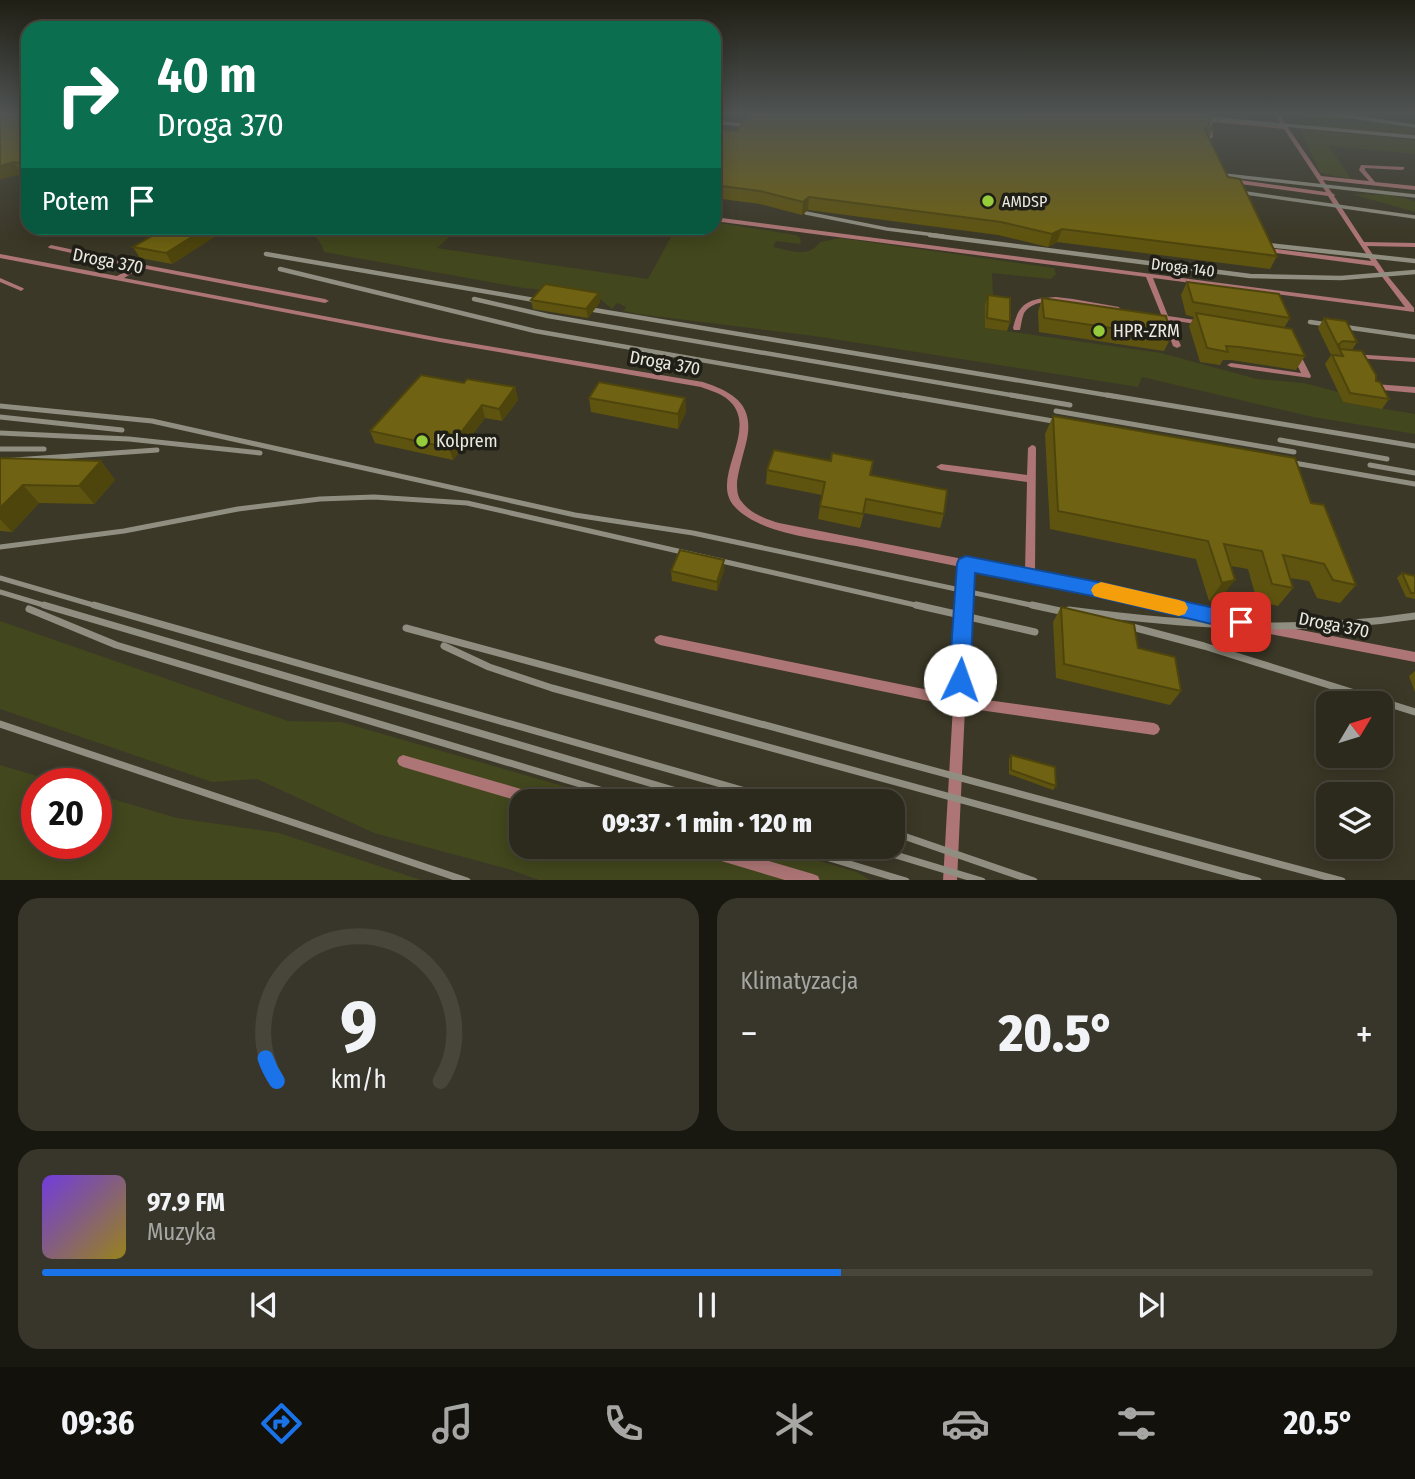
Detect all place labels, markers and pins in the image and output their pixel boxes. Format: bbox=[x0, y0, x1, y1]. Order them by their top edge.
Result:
place label: AMDSP bbox=[1002, 192, 1047, 211]
marker: AMDSP bbox=[980, 193, 996, 209]
place label: HPR-ZRM bbox=[1113, 320, 1180, 342]
marker: HPR-ZRM bbox=[1091, 323, 1107, 339]
place label: Kolprem bbox=[436, 430, 498, 452]
marker: Kolprem bbox=[414, 433, 430, 449]
pin bbox=[1211, 592, 1271, 652]

